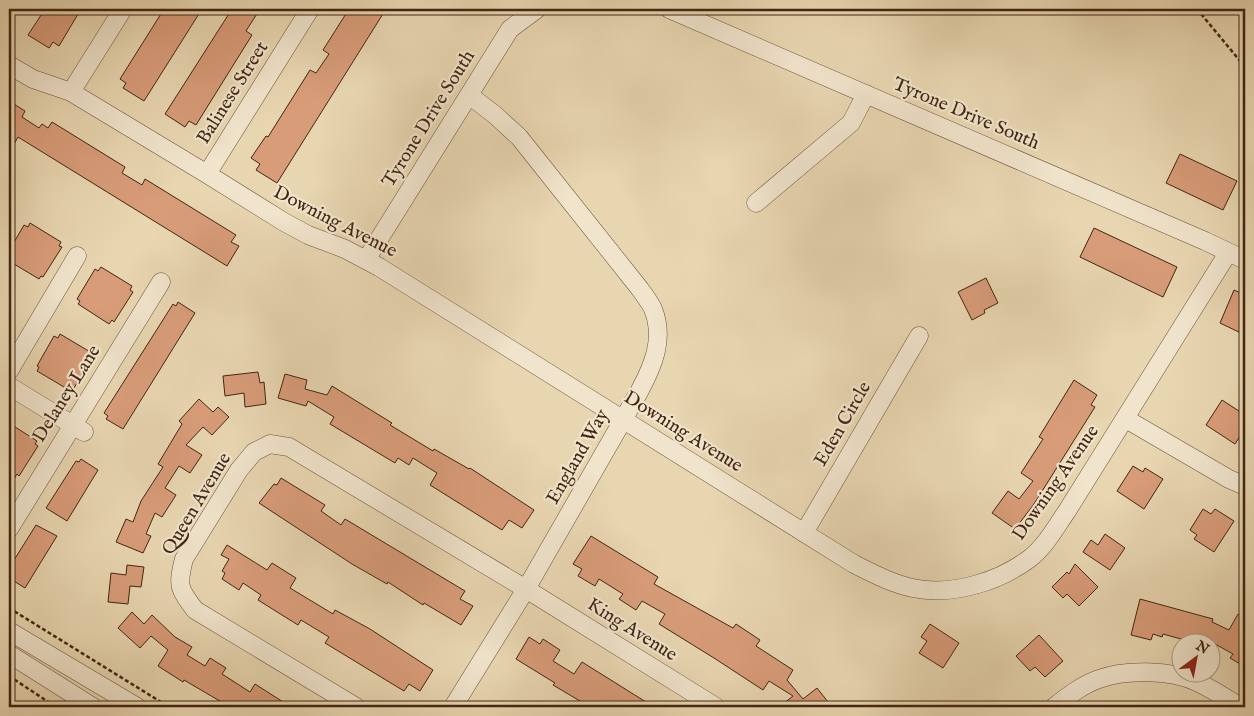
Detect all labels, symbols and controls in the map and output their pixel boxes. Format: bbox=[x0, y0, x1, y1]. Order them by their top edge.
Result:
street label: Balinese Street bbox=[192, 37, 274, 149]
street label: Tyrone Drive South bbox=[377, 46, 481, 192]
street label: Tyrone Drive South bbox=[889, 72, 1043, 156]
street label: Downing Avenue bbox=[269, 181, 401, 264]
street label: Delaney Lane bbox=[28, 341, 107, 447]
street label: Eden Circle bbox=[809, 377, 877, 471]
street label: Downing Avenue bbox=[619, 386, 747, 478]
street label: England Way bbox=[541, 405, 615, 509]
street label: Downing Avenue bbox=[1007, 420, 1105, 545]
street label: Queen Avenue bbox=[157, 448, 237, 560]
street label: King Avenue bbox=[583, 593, 682, 667]
north arrow bbox=[1172, 634, 1222, 684]
text: N bbox=[1192, 636, 1212, 659]

